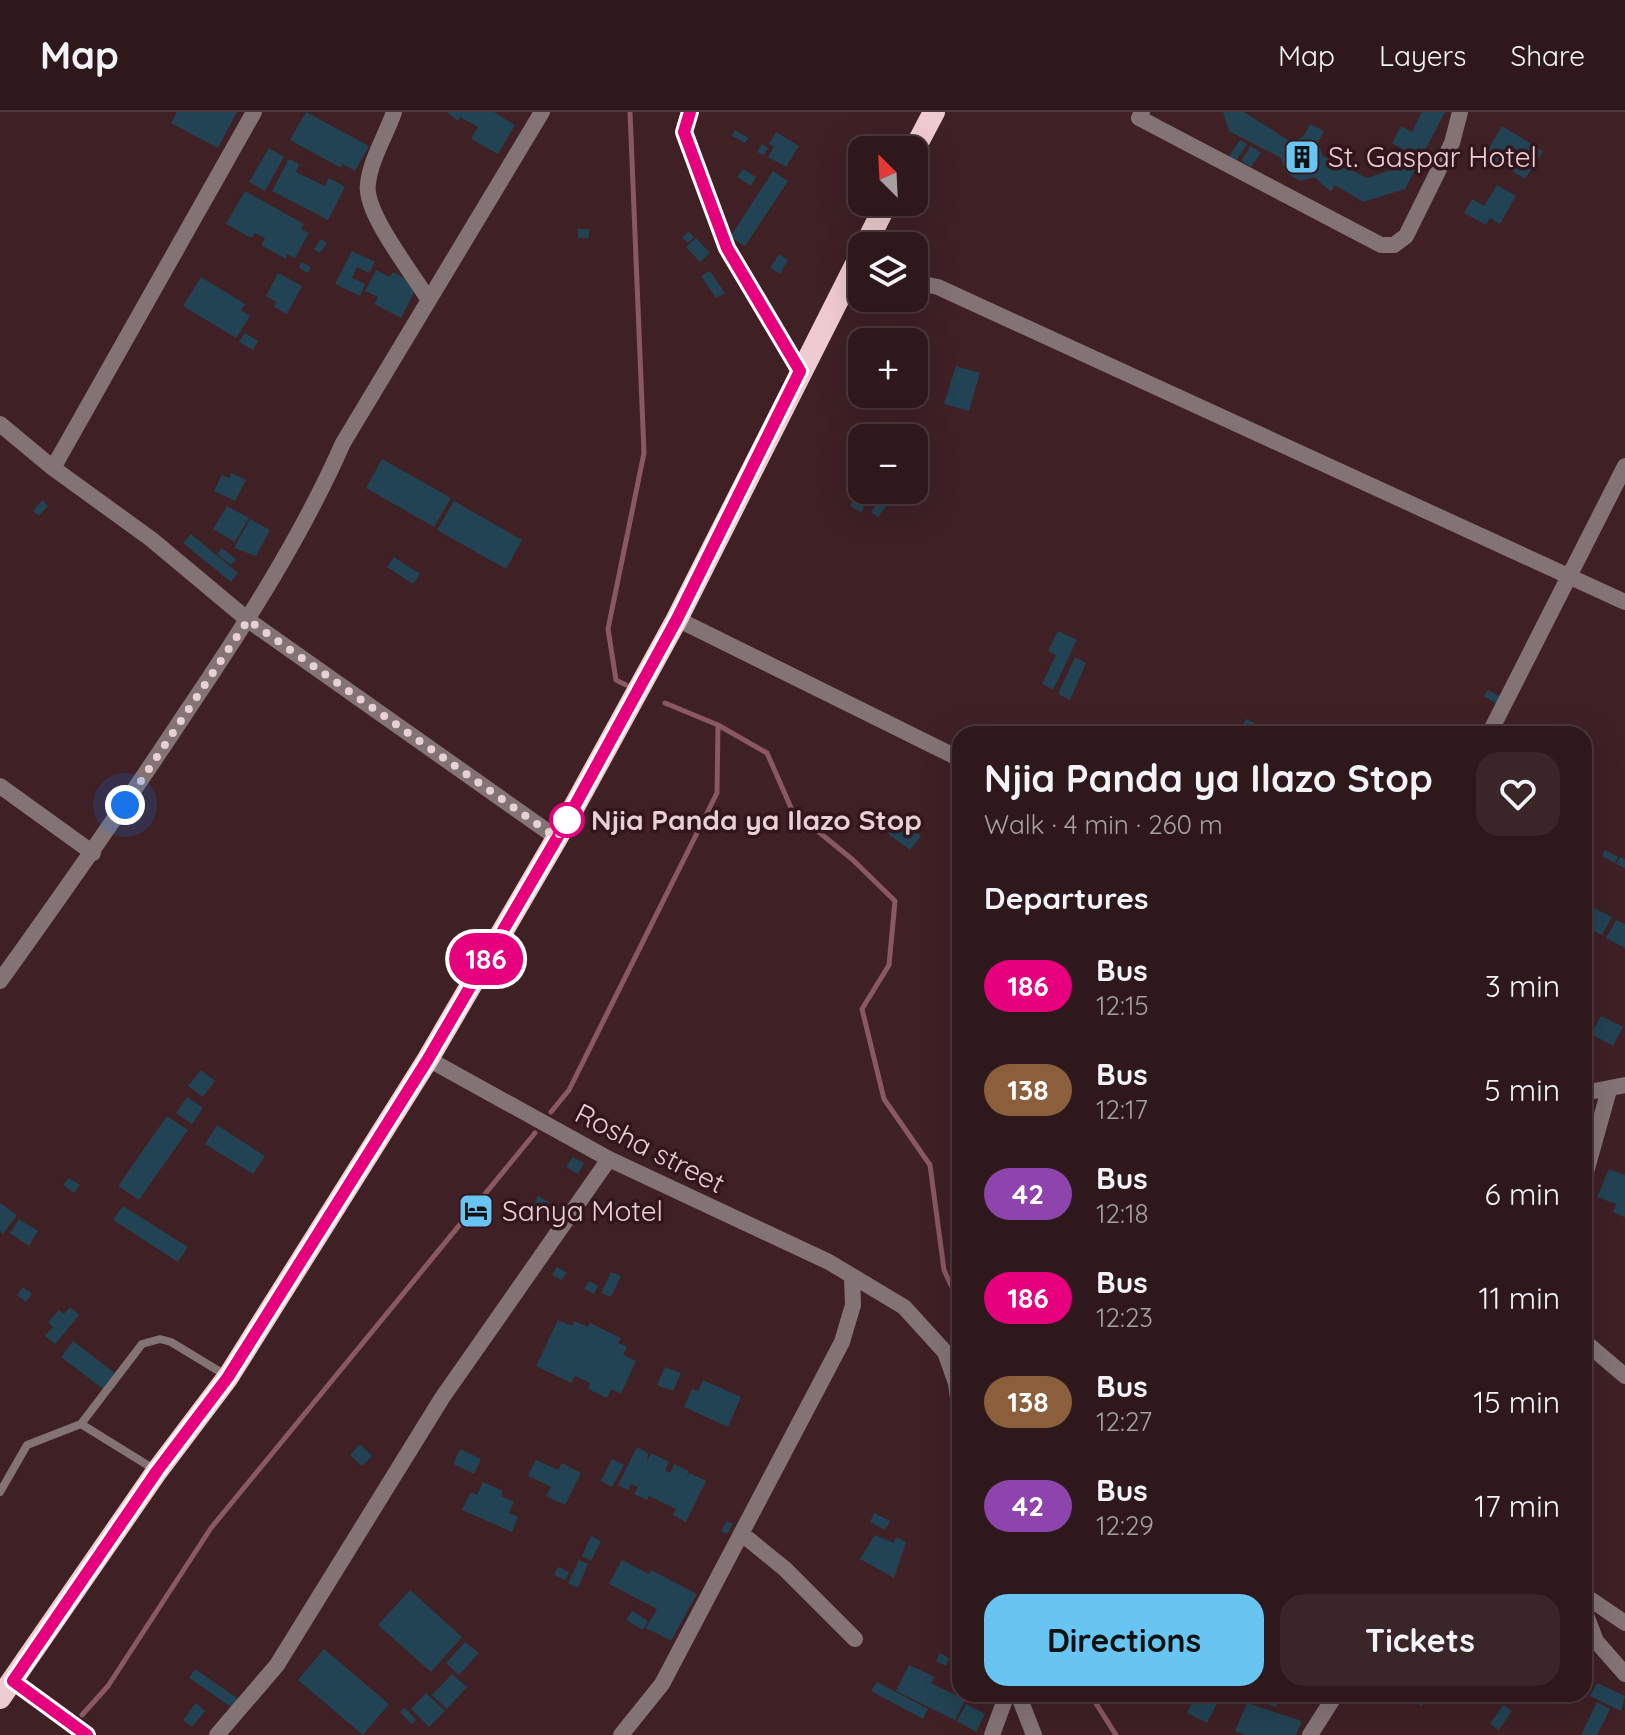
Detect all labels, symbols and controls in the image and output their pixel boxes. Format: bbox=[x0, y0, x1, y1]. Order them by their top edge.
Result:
text: Map bbox=[40, 31, 119, 79]
text: Map bbox=[1278, 38, 1335, 73]
text: Layers bbox=[1379, 38, 1466, 73]
text: Share bbox=[1510, 38, 1585, 73]
north arrow bbox=[848, 136, 928, 216]
map controls bbox=[848, 136, 928, 504]
building icon: St. Gaspar Hotel bbox=[1283, 138, 1321, 176]
place label: St. Gaspar Hotel bbox=[1328, 139, 1537, 174]
button: layers bbox=[848, 232, 928, 312]
button: + bbox=[848, 328, 928, 408]
button: − bbox=[848, 424, 928, 504]
button: heart bbox=[1476, 752, 1560, 836]
text: Njia Panda ya Ilazo Stop bbox=[984, 754, 1433, 802]
your location bbox=[105, 785, 145, 825]
place label: Njia Panda ya Ilazo Stop bbox=[591, 802, 922, 837]
marker: Njia Panda ya Ilazo Stop bbox=[550, 803, 584, 837]
text: Walk · 4 min · 260 m bbox=[984, 808, 1223, 841]
text: Departures bbox=[984, 879, 1149, 917]
line badge: 186 bbox=[440, 933, 532, 985]
text: 186 bbox=[465, 941, 507, 976]
text: Bus bbox=[1096, 951, 1148, 989]
text: 3 min bbox=[1485, 967, 1560, 1005]
text: 186 bbox=[1007, 968, 1049, 1003]
text: 12:15 bbox=[1096, 989, 1149, 1022]
text: Bus bbox=[1096, 1055, 1148, 1093]
text: 5 min bbox=[1484, 1071, 1560, 1109]
text: 138 bbox=[1007, 1072, 1049, 1107]
text: 12:17 bbox=[1096, 1093, 1148, 1126]
street label: Rosha street bbox=[570, 1095, 731, 1200]
text: Bus bbox=[1096, 1159, 1148, 1197]
text: 6 min bbox=[1485, 1175, 1560, 1213]
text: 42 bbox=[1012, 1176, 1044, 1211]
hotel icon: Sanya Motel bbox=[457, 1192, 495, 1230]
place label: Sanya Motel bbox=[502, 1193, 663, 1228]
text: 12:18 bbox=[1096, 1197, 1149, 1230]
text: Bus bbox=[1096, 1263, 1148, 1301]
text: 11 min bbox=[1478, 1279, 1560, 1317]
text: 186 bbox=[1007, 1280, 1049, 1315]
text: 12:23 bbox=[1096, 1301, 1153, 1334]
text: Bus bbox=[1096, 1367, 1148, 1405]
text: 15 min bbox=[1473, 1383, 1560, 1421]
text: 138 bbox=[1007, 1384, 1049, 1419]
text: 12:27 bbox=[1096, 1405, 1152, 1438]
text: Bus bbox=[1096, 1471, 1148, 1509]
text: 17 min bbox=[1474, 1487, 1560, 1525]
text: 42 bbox=[1012, 1488, 1044, 1523]
text: 12:29 bbox=[1096, 1509, 1154, 1542]
button: Directions bbox=[984, 1594, 1264, 1686]
button: Tickets bbox=[1280, 1594, 1560, 1686]

